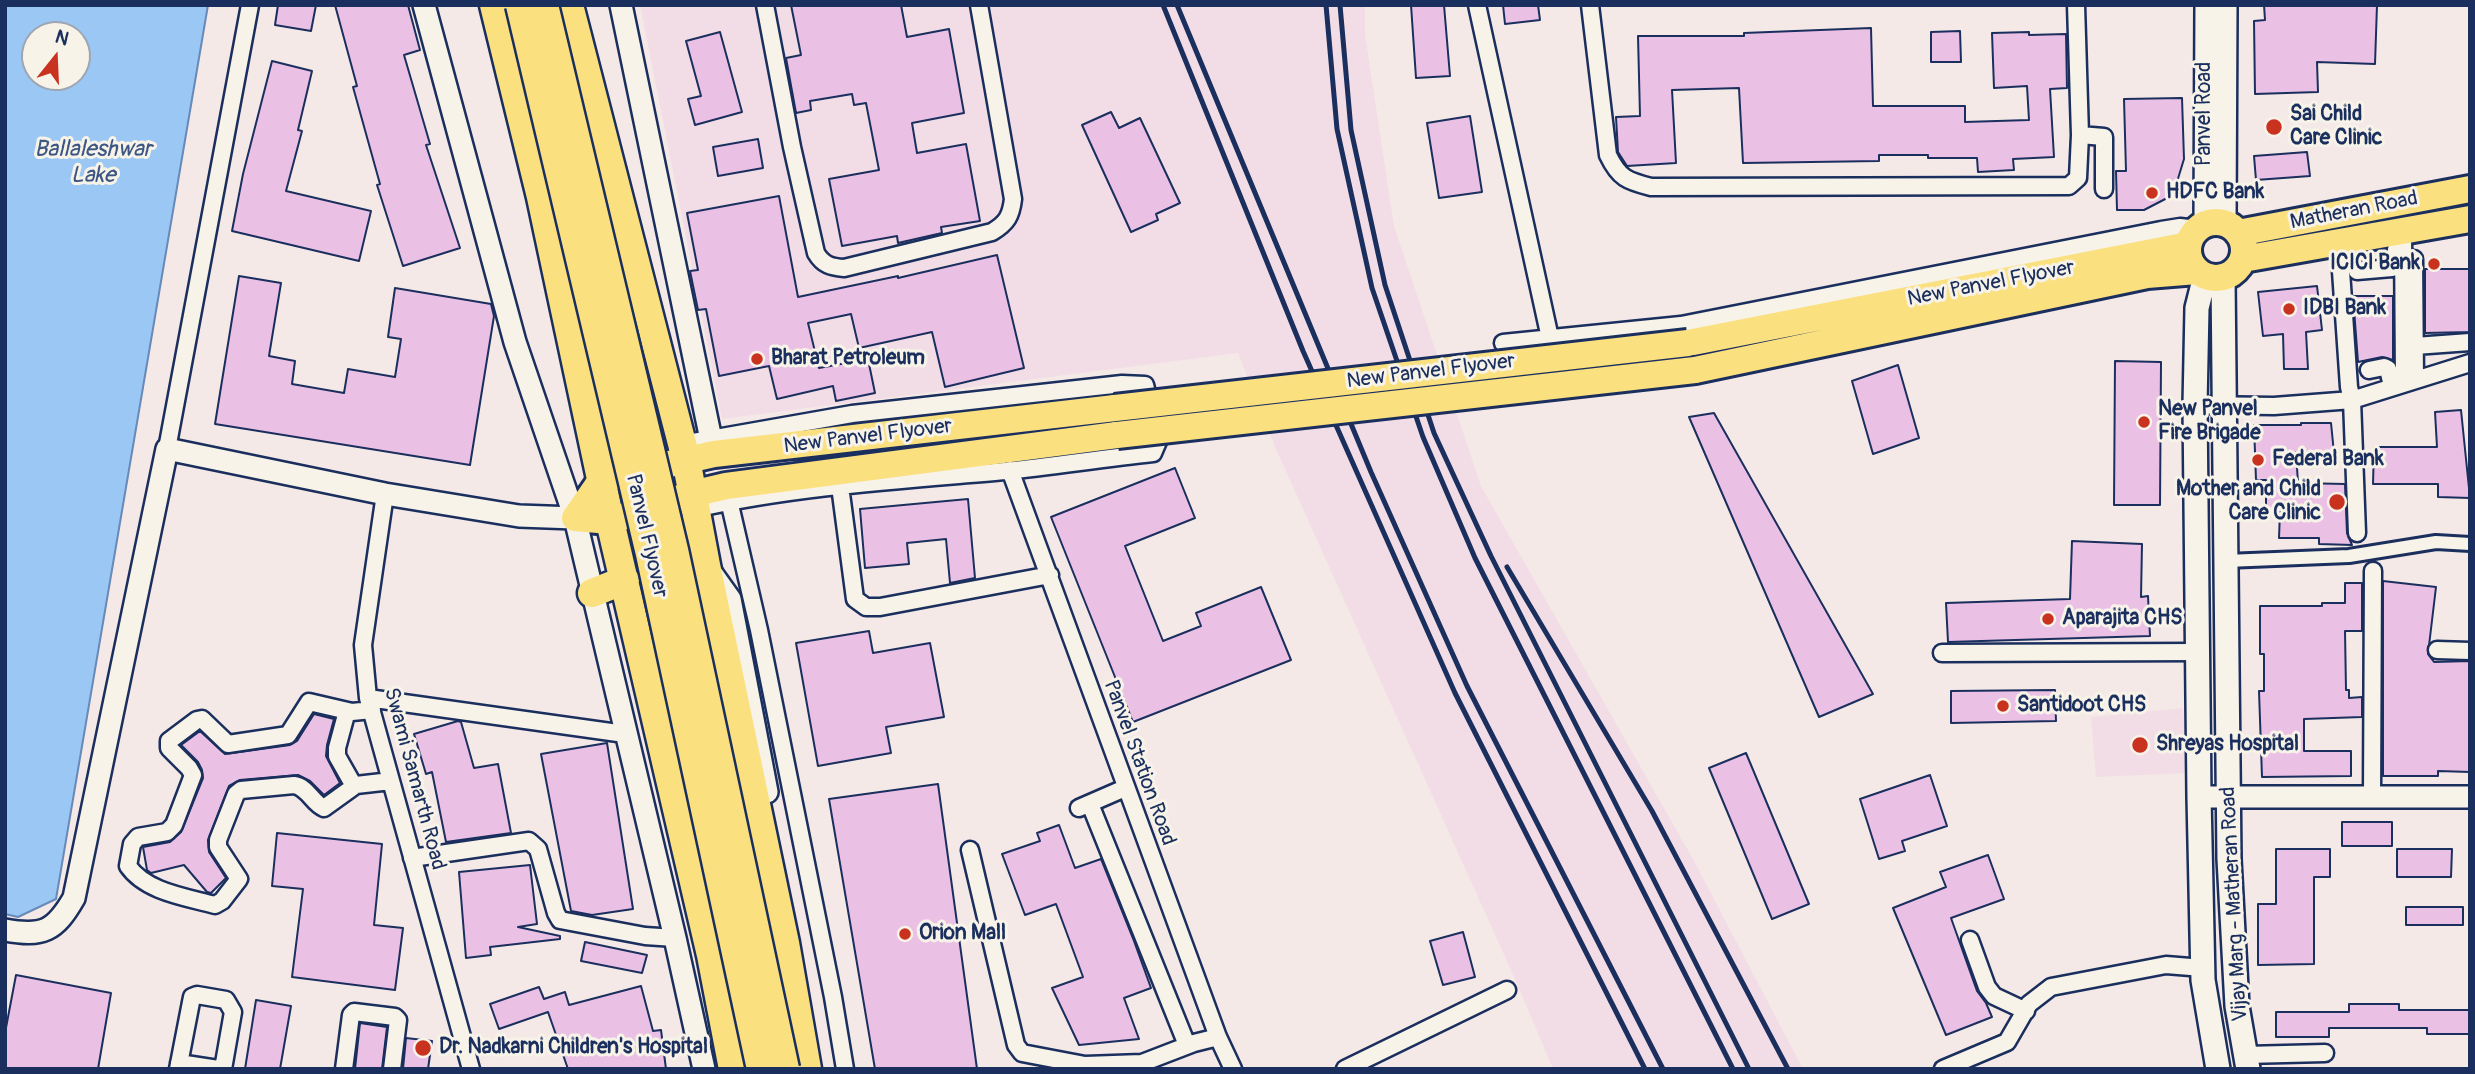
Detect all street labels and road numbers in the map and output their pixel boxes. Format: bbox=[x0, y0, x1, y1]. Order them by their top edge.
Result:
street label: Panvel Road bbox=[2192, 62, 2218, 166]
street label: Matheran Road bbox=[2288, 186, 2420, 236]
street label: New Panvel Flyover bbox=[1905, 255, 2077, 313]
street label: New Panvel Flyover bbox=[1345, 349, 1517, 395]
street label: New Panvel Flyover bbox=[782, 414, 954, 460]
street label: Panvel Flyover bbox=[620, 472, 672, 600]
street label: Panvel Station Road bbox=[1097, 677, 1181, 849]
street label: Swami Samarth Road bbox=[378, 685, 450, 873]
street label: Vijay Marg - Matheran Road bbox=[2216, 786, 2254, 1022]

